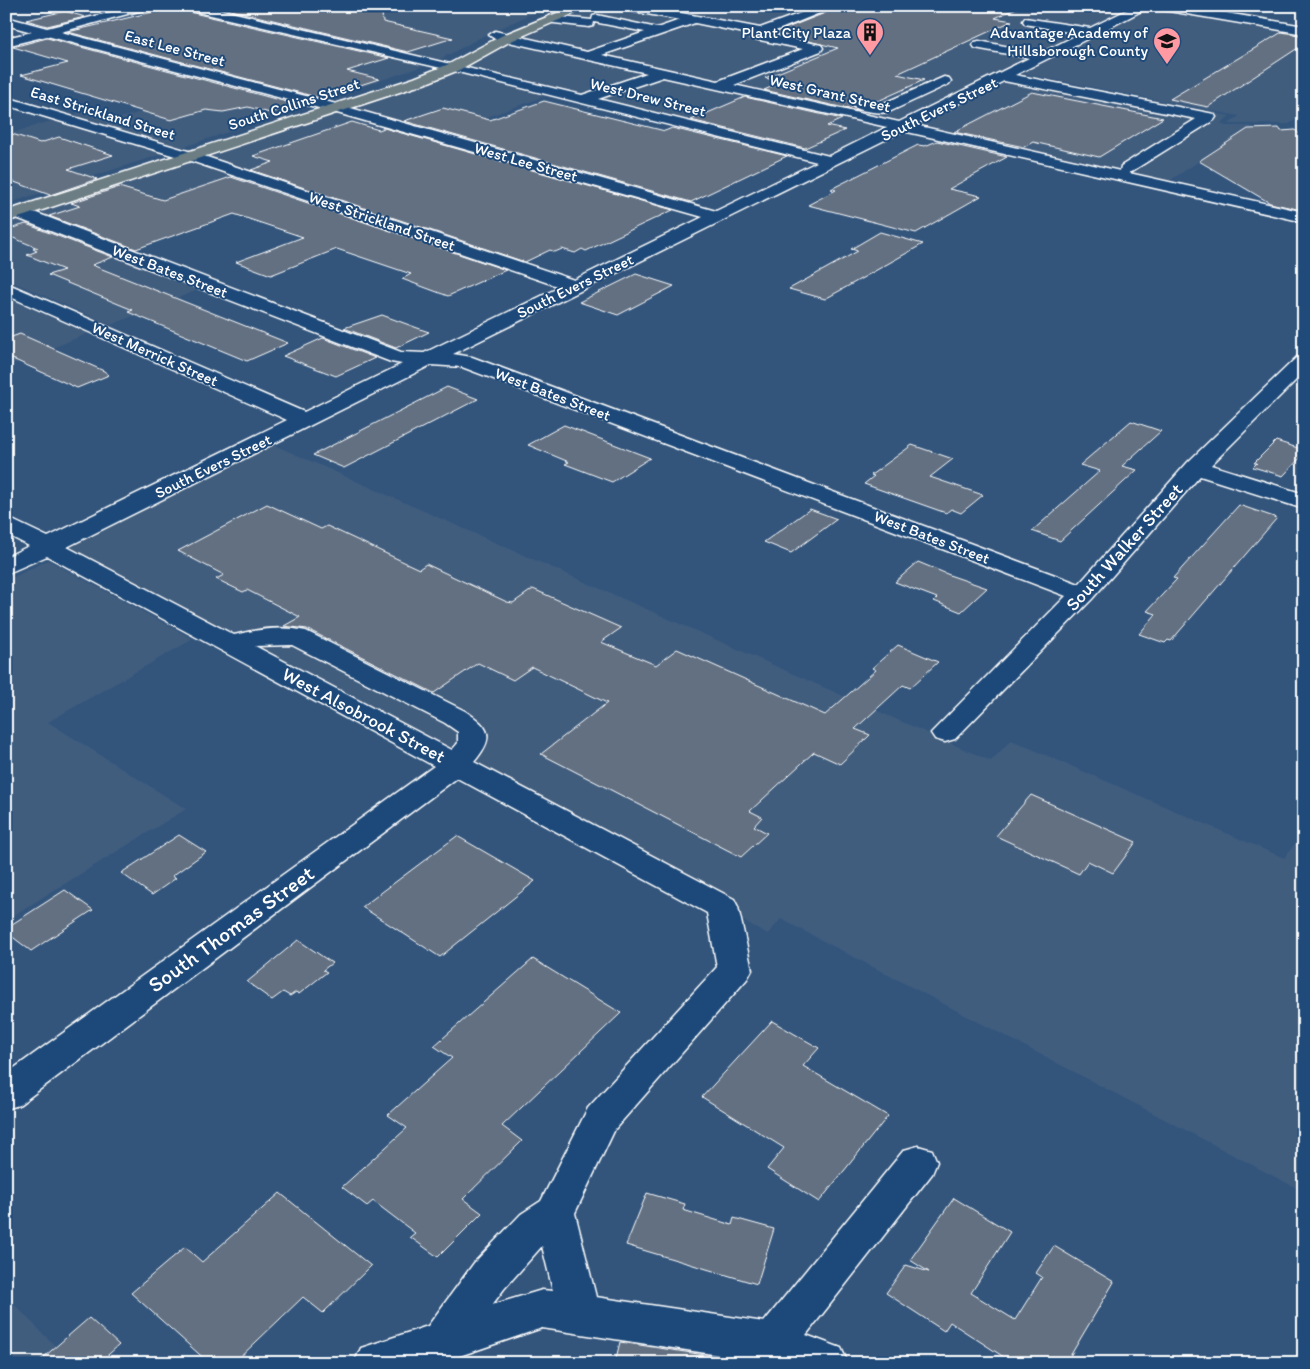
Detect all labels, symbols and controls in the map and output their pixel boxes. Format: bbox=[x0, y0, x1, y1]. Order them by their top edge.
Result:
building icon: Plant City Plaza bbox=[855, 17, 885, 56]
place label: Plant City Plaza bbox=[741, 23, 852, 42]
place label: Advantage Academy of Hillsborough County bbox=[990, 23, 1149, 60]
street label: East Lee Street bbox=[123, 25, 227, 71]
school or university icon: Advantage Academy of Hillsborough County bbox=[1152, 26, 1182, 65]
street label: West Grant Street bbox=[767, 70, 893, 116]
street label: West Drew Street bbox=[588, 73, 708, 121]
street label: South Evers Street bbox=[878, 73, 1000, 145]
street label: South Collins Street bbox=[226, 74, 362, 134]
street label: East Strickland Street bbox=[28, 82, 178, 144]
street label: West Lee Street bbox=[472, 138, 580, 186]
street label: West Strickland Street bbox=[306, 187, 458, 255]
street label: West Bates Street bbox=[109, 240, 231, 302]
street label: South Evers Street bbox=[514, 250, 636, 322]
street label: West Merrick Street bbox=[89, 318, 221, 390]
street label: West Bates Street bbox=[492, 363, 614, 425]
street label: South Evers Street bbox=[152, 430, 274, 502]
street label: South Walker Street bbox=[1061, 478, 1187, 616]
street label: West Bates Street bbox=[871, 506, 993, 568]
street label: West Alsobrook Street bbox=[278, 662, 450, 768]
street label: South Thomas Street bbox=[143, 860, 319, 998]

